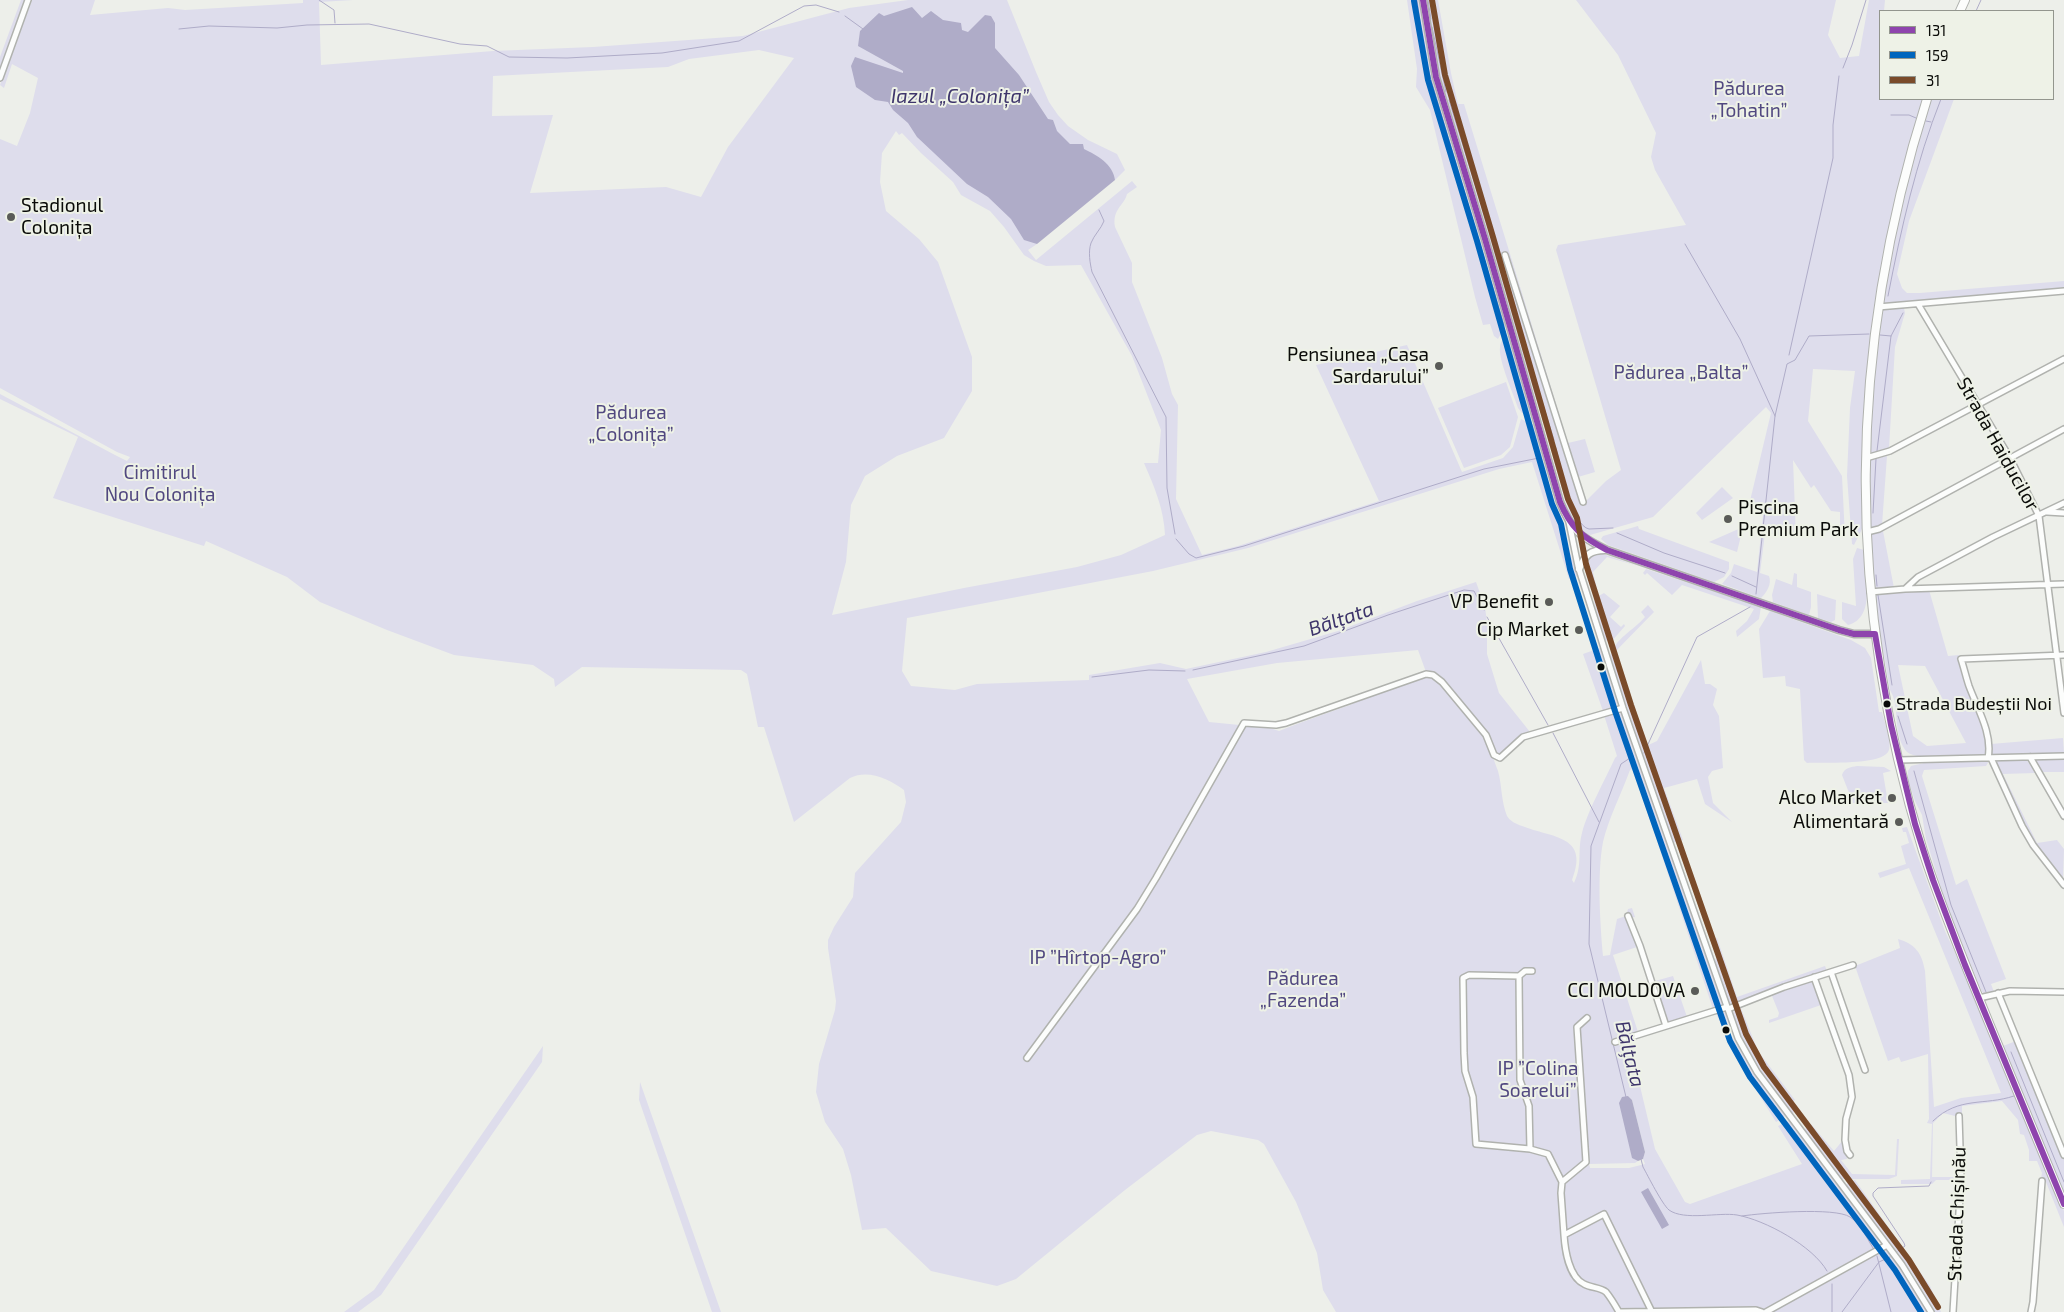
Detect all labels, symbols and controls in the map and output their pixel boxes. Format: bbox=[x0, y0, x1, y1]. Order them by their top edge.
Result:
legend bbox=[1879, 10, 2054, 100]
text: 131 bbox=[1926, 21, 1946, 39]
text: 159 bbox=[1926, 46, 1949, 64]
text: 31 bbox=[1926, 71, 1940, 89]
park label: Pădurea „Tohatin” bbox=[1711, 78, 1787, 122]
water label: Iazul „Colonița” bbox=[891, 84, 1029, 108]
place label: Stadionul Colonița bbox=[21, 195, 103, 239]
marker: Stadionul Colonița bbox=[5, 211, 17, 223]
place label: Pensiunea „Casa Sardarului” bbox=[1287, 344, 1429, 388]
marker: Pensiunea „Casa Sardarului” bbox=[1433, 360, 1445, 372]
park label: Pădurea „Balta” bbox=[1614, 362, 1748, 384]
street label: Strada Haiducilor bbox=[1952, 373, 2044, 515]
park label: Pădurea „Colonița” bbox=[588, 402, 674, 446]
park label: Cimitirul Nou Colonița bbox=[105, 462, 215, 506]
place label: Piscina Premium Park bbox=[1738, 497, 1859, 541]
marker: Piscina Premium Park bbox=[1722, 513, 1734, 525]
place label: VP Benefit bbox=[1450, 591, 1539, 613]
marker: VP Benefit bbox=[1543, 596, 1555, 608]
water label: Bălţata bbox=[1305, 597, 1377, 641]
place label: Cip Market bbox=[1477, 619, 1569, 641]
marker: Cip Market bbox=[1573, 624, 1585, 636]
unlabelled marker bbox=[1596, 662, 1606, 672]
place label: Strada Budeștii Noi bbox=[1896, 693, 2052, 715]
marker: Strada Budeștii Noi bbox=[1882, 699, 1892, 709]
place label: Alco Market bbox=[1779, 787, 1882, 809]
marker: Alco Market bbox=[1886, 792, 1898, 804]
place label: Alimentară bbox=[1793, 811, 1889, 833]
marker: Alimentară bbox=[1893, 816, 1905, 828]
park label: IP ”Hîrtop-Agro” bbox=[1029, 947, 1167, 969]
park label: Pădurea „Fazenda” bbox=[1260, 968, 1346, 1012]
place label: CCI MOLDOVA bbox=[1567, 980, 1685, 1002]
marker: CCI MOLDOVA bbox=[1689, 985, 1701, 997]
water label: Bălţata bbox=[1610, 1018, 1650, 1090]
unlabelled marker bbox=[1721, 1025, 1731, 1035]
park label: IP ”Colina Soarelui” bbox=[1498, 1058, 1578, 1102]
street label: Strada Chișinău bbox=[1943, 1146, 1971, 1282]

